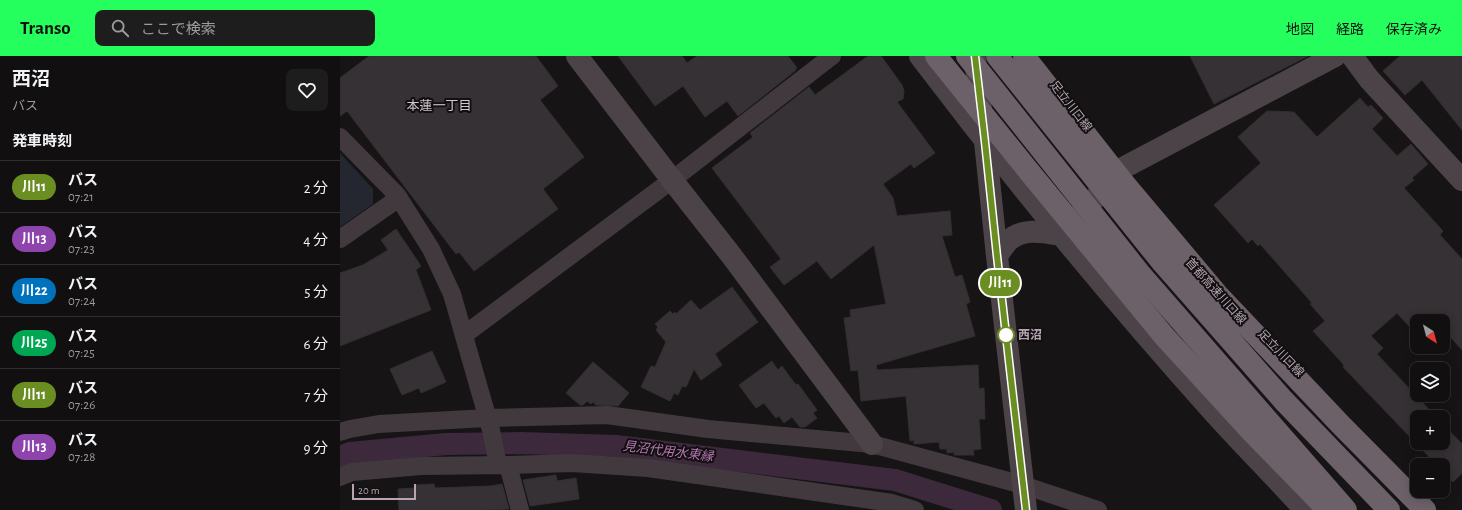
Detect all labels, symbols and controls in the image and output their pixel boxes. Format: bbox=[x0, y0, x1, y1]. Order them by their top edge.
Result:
search box bbox=[95, 10, 375, 46]
icon: search bbox=[109, 17, 131, 39]
text: Transo bbox=[20, 19, 71, 38]
text: ここで検索 bbox=[141, 22, 216, 37]
text: 地図 bbox=[1286, 23, 1314, 37]
text: 経路 bbox=[1336, 23, 1364, 37]
text: 保存済み bbox=[1386, 23, 1442, 37]
button: heart bbox=[286, 69, 328, 111]
text: 西沼 bbox=[12, 70, 50, 89]
street label: 足立川口線 bbox=[1048, 78, 1095, 133]
district label: 本蓮一丁目 bbox=[406, 99, 472, 113]
text: バス bbox=[12, 100, 38, 113]
text: 発車時刻 bbox=[12, 134, 72, 149]
text: バス bbox=[68, 173, 98, 188]
text: 川11 bbox=[22, 180, 46, 194]
text: 2 分 bbox=[304, 181, 328, 196]
text: 07:21 bbox=[68, 191, 94, 204]
text: バス bbox=[68, 225, 98, 240]
text: 川13 bbox=[21, 232, 47, 246]
text: 4 分 bbox=[303, 233, 328, 248]
text: 07:23 bbox=[68, 243, 95, 256]
street label: 首都高速川口線 bbox=[1183, 255, 1249, 326]
line badge: 川11 bbox=[977, 270, 1023, 296]
text: 川11 bbox=[988, 276, 1012, 290]
text: バス bbox=[68, 277, 98, 292]
text: 川22 bbox=[20, 284, 48, 298]
text: 5 分 bbox=[304, 285, 328, 300]
text: 07:24 bbox=[68, 295, 95, 308]
north arrow bbox=[1410, 314, 1450, 354]
map controls bbox=[1410, 314, 1450, 498]
marker: 西沼 bbox=[997, 326, 1015, 344]
street label: 足立川口線 bbox=[1256, 327, 1307, 379]
place label: 西沼 bbox=[1018, 328, 1042, 341]
text: バス bbox=[68, 329, 98, 344]
text: 川25 bbox=[21, 336, 47, 350]
text: 6 分 bbox=[303, 337, 328, 352]
text: 07:25 bbox=[68, 347, 95, 360]
button: layers bbox=[1410, 362, 1450, 402]
text: バス bbox=[68, 381, 98, 396]
text: 川11 bbox=[22, 388, 46, 402]
text: 7 分 bbox=[304, 389, 328, 404]
text: 07:26 bbox=[68, 399, 95, 412]
button: + bbox=[1410, 410, 1450, 450]
text: バス bbox=[68, 433, 98, 448]
water label: 見沼代用水東縁 bbox=[622, 439, 716, 464]
text: 川13 bbox=[21, 440, 47, 454]
text: 9 分 bbox=[303, 441, 328, 456]
text: 07:28 bbox=[68, 451, 95, 464]
button: − bbox=[1410, 458, 1450, 498]
scale bar bbox=[352, 482, 416, 501]
text: 20 m bbox=[358, 485, 379, 496]

